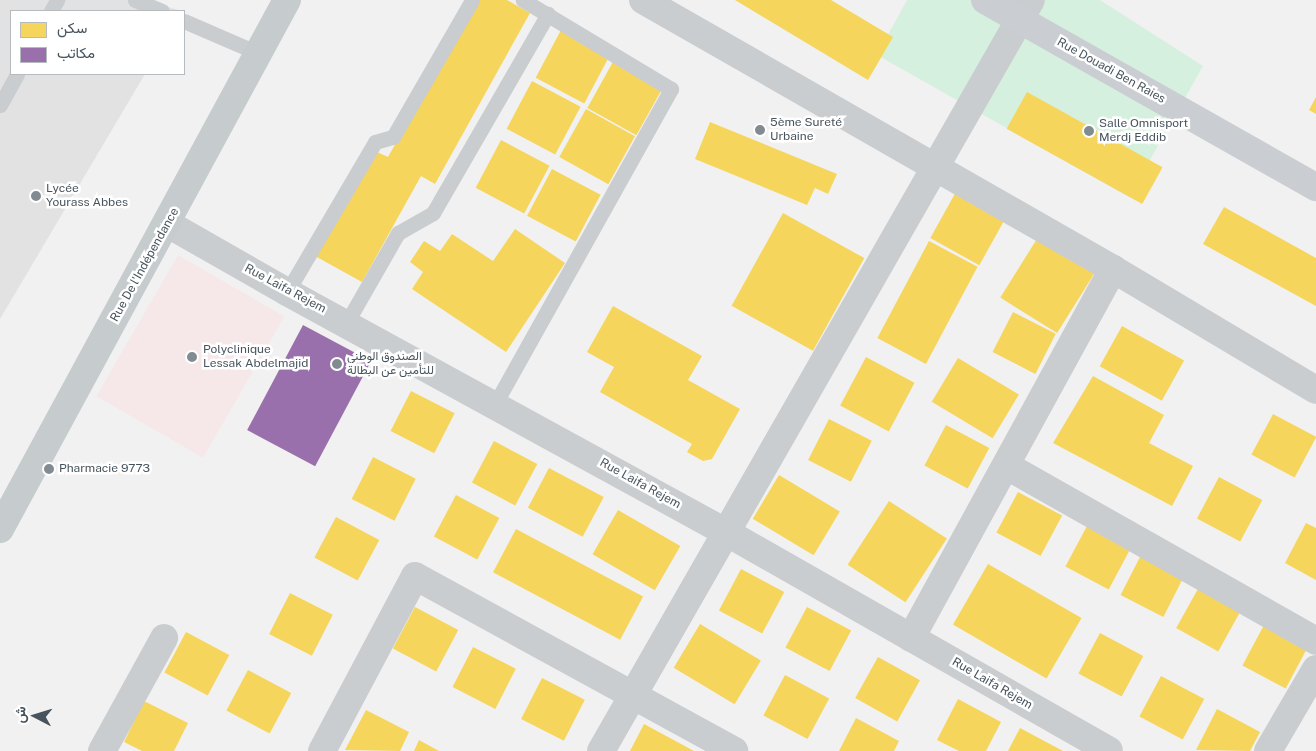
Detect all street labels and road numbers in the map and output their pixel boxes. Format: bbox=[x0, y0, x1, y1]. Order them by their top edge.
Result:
street label: Rue Douadi Ben Raies bbox=[1054, 35, 1168, 107]
street label: Rue De l'Indépendance bbox=[108, 206, 182, 324]
street label: Rue Laifa Rejem bbox=[242, 261, 328, 317]
street label: Rue Laifa Rejem bbox=[597, 456, 683, 512]
street label: Rue Laifa Rejem bbox=[949, 655, 1035, 713]

